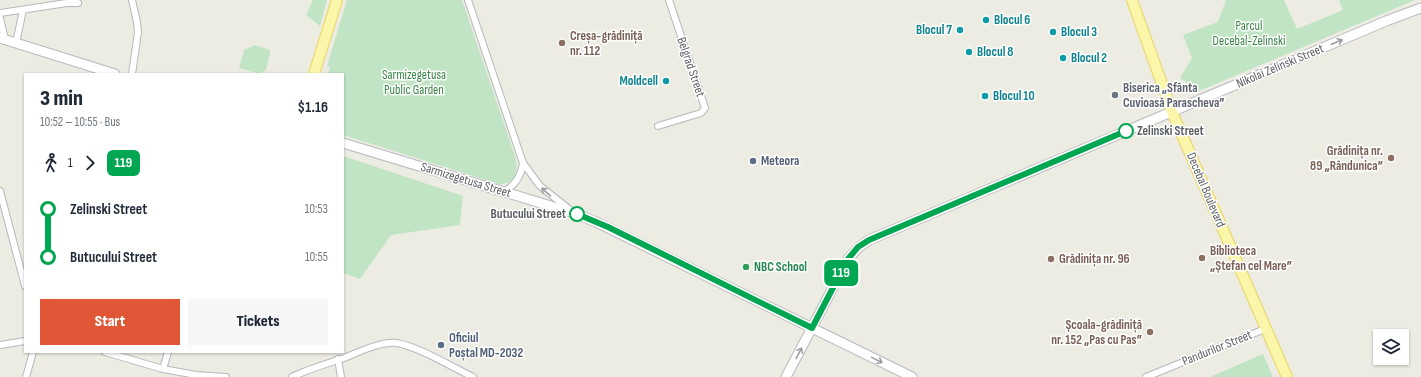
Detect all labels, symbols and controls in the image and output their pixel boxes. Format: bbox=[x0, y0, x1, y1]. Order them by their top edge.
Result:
place label: Blocul 6 bbox=[994, 12, 1030, 28]
marker: Blocul 6 bbox=[981, 15, 991, 25]
park label: Parcul Decebal-Zelinski bbox=[1213, 18, 1285, 49]
place label: Blocul 7 bbox=[916, 22, 952, 38]
place label: Blocul 3 bbox=[1061, 24, 1097, 40]
marker: Blocul 7 bbox=[955, 25, 965, 35]
marker: Blocul 3 bbox=[1048, 27, 1058, 37]
place label: Creșa-grădiniță nr. 112 bbox=[570, 28, 643, 59]
street label: Belgrad Street bbox=[673, 35, 709, 99]
marker: Creșa-grădiniță nr. 112 bbox=[557, 38, 567, 48]
one-way arrow bbox=[1330, 38, 1342, 45]
street label: Nikolai Zelinski Street bbox=[1234, 40, 1326, 92]
place label: Blocul 8 bbox=[977, 44, 1013, 60]
marker: Blocul 8 bbox=[964, 47, 974, 57]
place label: Blocul 2 bbox=[1071, 50, 1107, 66]
marker: Blocul 2 bbox=[1058, 53, 1068, 63]
park label: Sarmizegetusa Public Garden bbox=[382, 67, 446, 98]
place label: Moldcell bbox=[620, 73, 658, 89]
marker: Moldcell bbox=[661, 76, 671, 86]
place label: Biserica „Sfânta Cuvioasă Parascheva” bbox=[1123, 80, 1225, 111]
text: 3 min bbox=[40, 85, 83, 112]
place label: Blocul 10 bbox=[993, 88, 1035, 104]
marker: Biserica „Sfânta Cuvioasă Parascheva” bbox=[1110, 90, 1120, 100]
marker: Blocul 10 bbox=[980, 91, 990, 101]
text: $1.16 bbox=[298, 98, 328, 117]
text: 10:52 – 10:55 · Bus bbox=[40, 114, 120, 130]
marker: Zelinski Street bbox=[1118, 123, 1134, 139]
place label: Zelinski Street bbox=[1137, 123, 1205, 139]
place label: Grădinița nr. 89 „Rândunica” bbox=[1310, 143, 1383, 174]
street label: Decebal Boulevard bbox=[1183, 150, 1229, 230]
icon: walk bbox=[40, 152, 62, 174]
icon: forward bbox=[79, 152, 101, 174]
place label: Meteora bbox=[761, 153, 799, 169]
marker: Grădinița nr. 89 „Rândunica” bbox=[1386, 153, 1396, 163]
text: 119 bbox=[115, 154, 132, 171]
text: 1 bbox=[68, 155, 73, 171]
marker: Meteora bbox=[748, 156, 758, 166]
street label: Sarmizegetusa Street bbox=[419, 159, 513, 201]
one-way arrow bbox=[541, 188, 552, 197]
text: Zelinski Street bbox=[70, 200, 147, 219]
text: 10:53 bbox=[305, 201, 328, 217]
place label: Butucului Street bbox=[491, 206, 567, 222]
marker: Butucului Street bbox=[569, 206, 585, 222]
place label: Biblioteca „Ștefan cel Mare” bbox=[1210, 243, 1292, 274]
text: Butucului Street bbox=[70, 248, 157, 267]
text: 10:55 bbox=[305, 249, 328, 265]
place label: Grădinița nr. 96 bbox=[1059, 251, 1130, 267]
marker: Biblioteca „Ștefan cel Mare” bbox=[1197, 253, 1207, 263]
marker: Grădinița nr. 96 bbox=[1046, 254, 1056, 264]
place label: NBC School bbox=[754, 259, 807, 275]
line badge: 119 bbox=[818, 260, 864, 286]
marker: NBC School bbox=[741, 262, 751, 272]
text: 119 bbox=[832, 264, 850, 281]
button: Start bbox=[40, 299, 180, 345]
button: Tickets bbox=[188, 299, 328, 345]
place label: Școala-grădiniță nr. 152 „Pas cu Pas” bbox=[1051, 317, 1142, 348]
marker: Școala-grădiniță nr. 152 „Pas cu Pas” bbox=[1145, 327, 1155, 337]
street label: Pandurilor Street bbox=[1180, 327, 1254, 369]
map controls bbox=[1373, 329, 1409, 365]
button: layers bbox=[1373, 329, 1409, 365]
place label: Oficiul Poștal MD-2032 bbox=[449, 330, 523, 361]
marker: Oficiul Poștal MD-2032 bbox=[436, 340, 446, 350]
one-way arrow bbox=[796, 347, 803, 359]
one-way arrow bbox=[871, 357, 883, 364]

